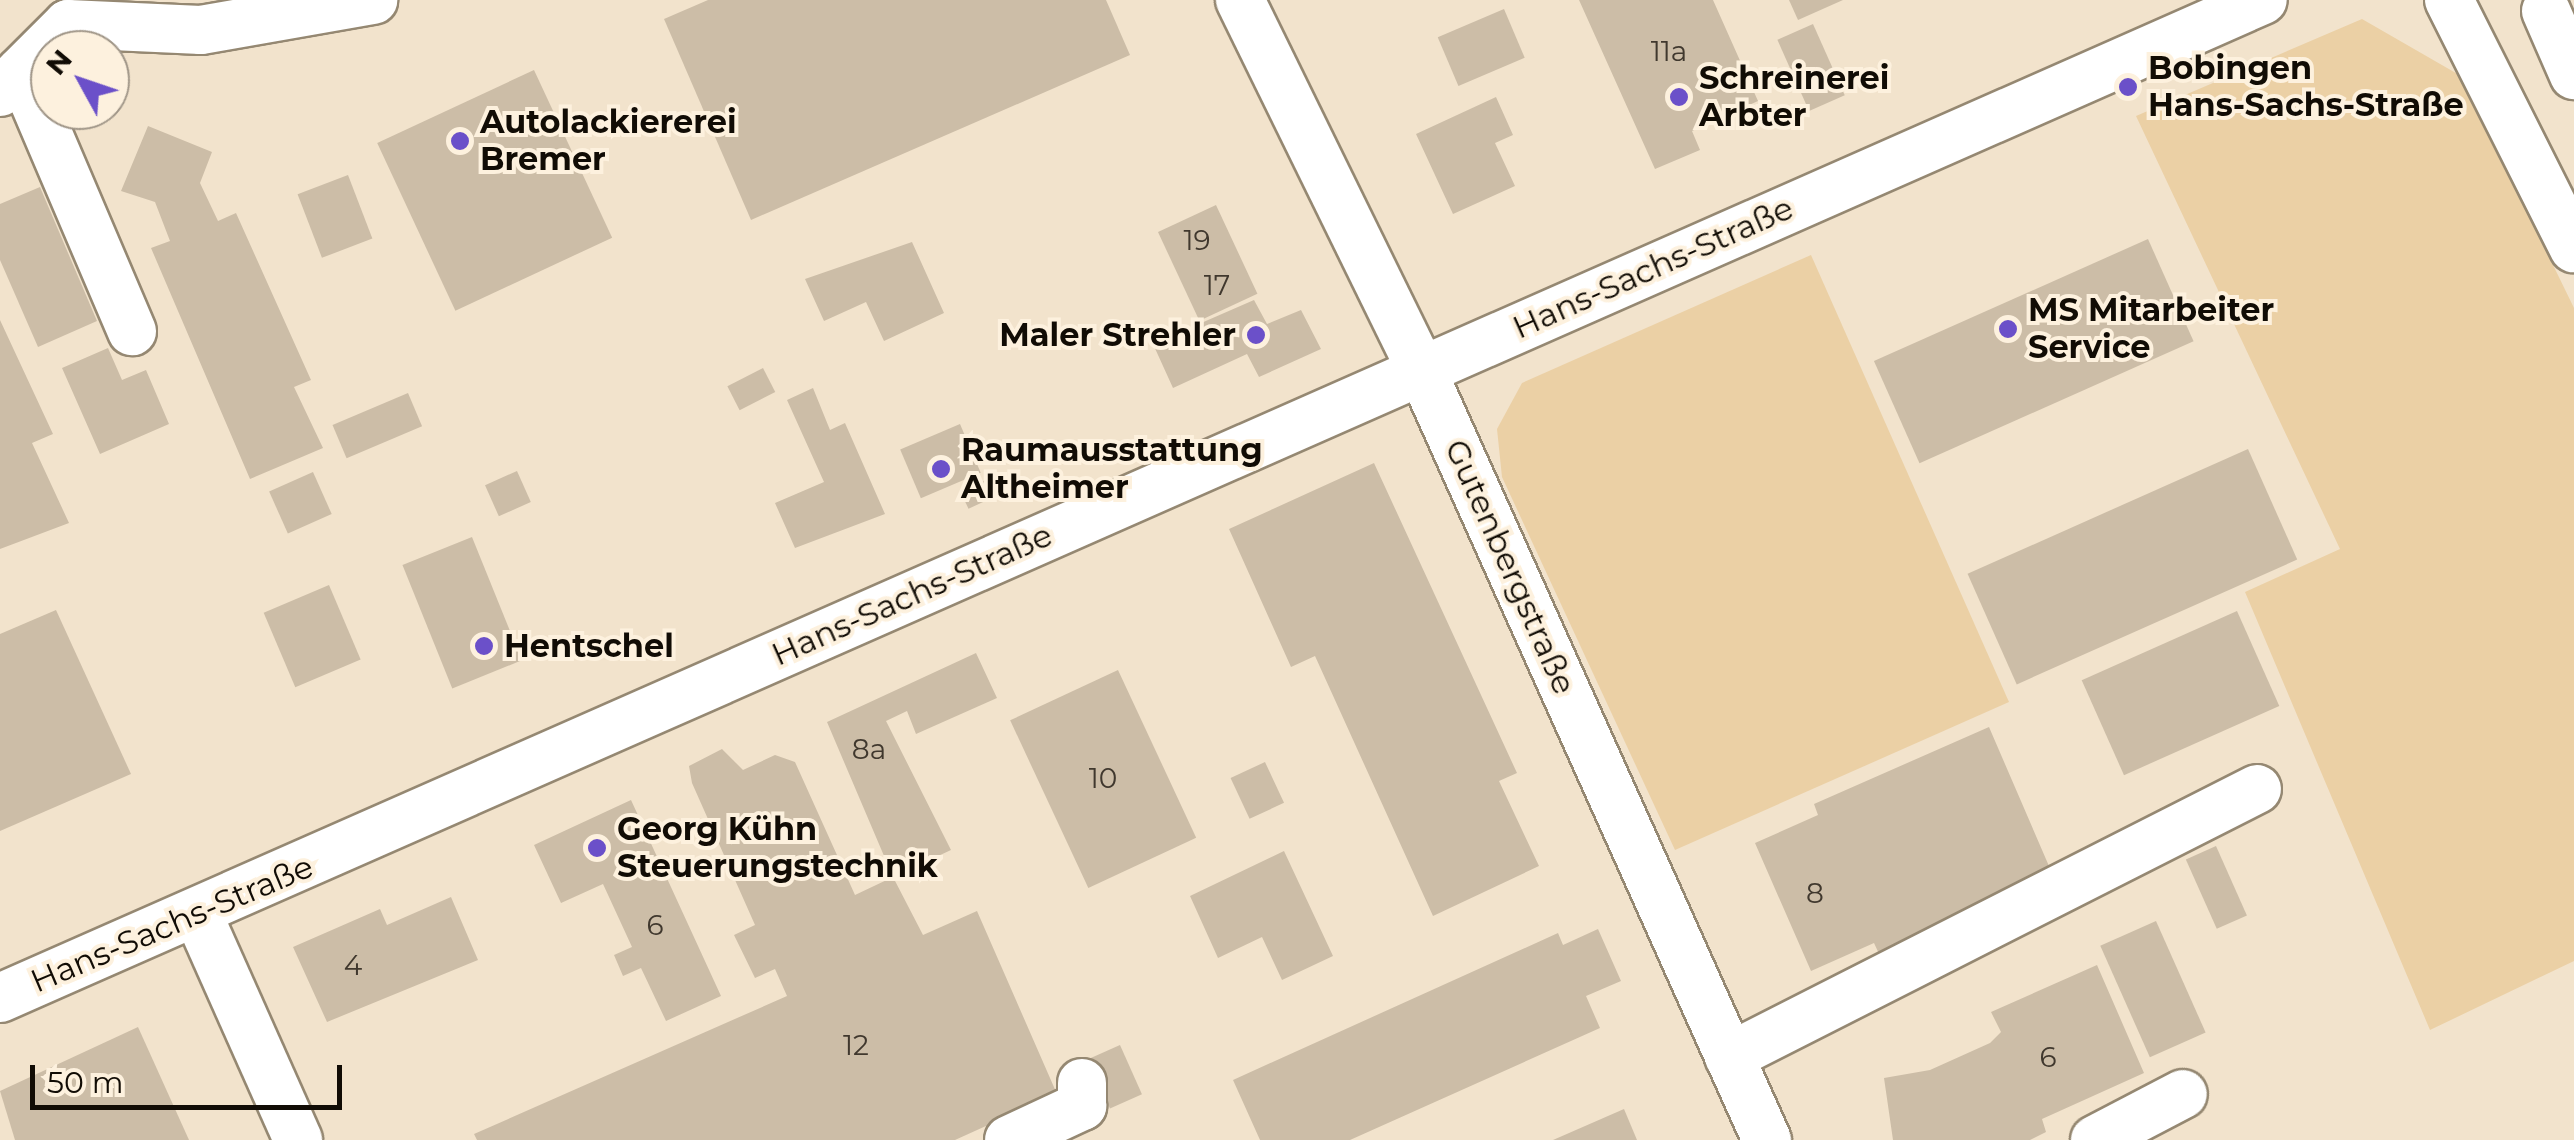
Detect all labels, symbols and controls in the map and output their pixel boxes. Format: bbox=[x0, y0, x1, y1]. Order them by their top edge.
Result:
north arrow bbox=[30, 30, 130, 130]
house number: 11a bbox=[1651, 34, 1687, 68]
text: N bbox=[38, 42, 79, 82]
place label: Bobingen Hans-Sachs-Straße bbox=[2148, 50, 2464, 125]
place label: Schreinerei Arbter bbox=[1699, 60, 1889, 135]
marker: Bobingen Hans-Sachs-Straße bbox=[2117, 76, 2139, 98]
marker: Schreinerei Arbter bbox=[1668, 86, 1690, 108]
place label: Autolackiererei Bremer bbox=[480, 104, 737, 179]
marker: Autolackiererei Bremer bbox=[449, 130, 471, 152]
street label: Hans-Sachs-Straße bbox=[1507, 189, 1799, 347]
house number: 19 bbox=[1183, 223, 1211, 257]
house number: 17 bbox=[1204, 268, 1230, 302]
place label: MS Mitarbeiter Service bbox=[2028, 292, 2274, 367]
place label: Maler Strehler bbox=[999, 316, 1236, 354]
marker: MS Mitarbeiter Service bbox=[1997, 318, 2019, 340]
marker: Maler Strehler bbox=[1245, 324, 1267, 346]
place label: Raumausstattung Altheimer bbox=[961, 432, 1263, 507]
street label: Gutenbergstraße bbox=[1437, 434, 1583, 700]
marker: Raumausstattung Altheimer bbox=[930, 458, 952, 480]
street label: Hans-Sachs-Straße bbox=[766, 516, 1058, 674]
place label: Hentschel bbox=[504, 627, 674, 665]
marker: Hentschel bbox=[473, 635, 495, 657]
house number: 8a bbox=[852, 732, 886, 766]
house number: 10 bbox=[1089, 761, 1117, 795]
place label: Georg Kühn Steuerungstechnik bbox=[617, 811, 938, 886]
marker: Georg Kühn Steuerungstechnik bbox=[586, 837, 608, 859]
street label: Hans-Sachs-Straße bbox=[25, 847, 319, 1001]
house number: 8 bbox=[1806, 876, 1824, 910]
house number: 6 bbox=[646, 908, 664, 942]
house number: 4 bbox=[344, 948, 362, 982]
house number: 12 bbox=[843, 1028, 869, 1062]
house number: 6 bbox=[2039, 1040, 2057, 1074]
scale bar bbox=[35, 1045, 348, 1107]
text: 50 m bbox=[47, 1064, 124, 1101]

